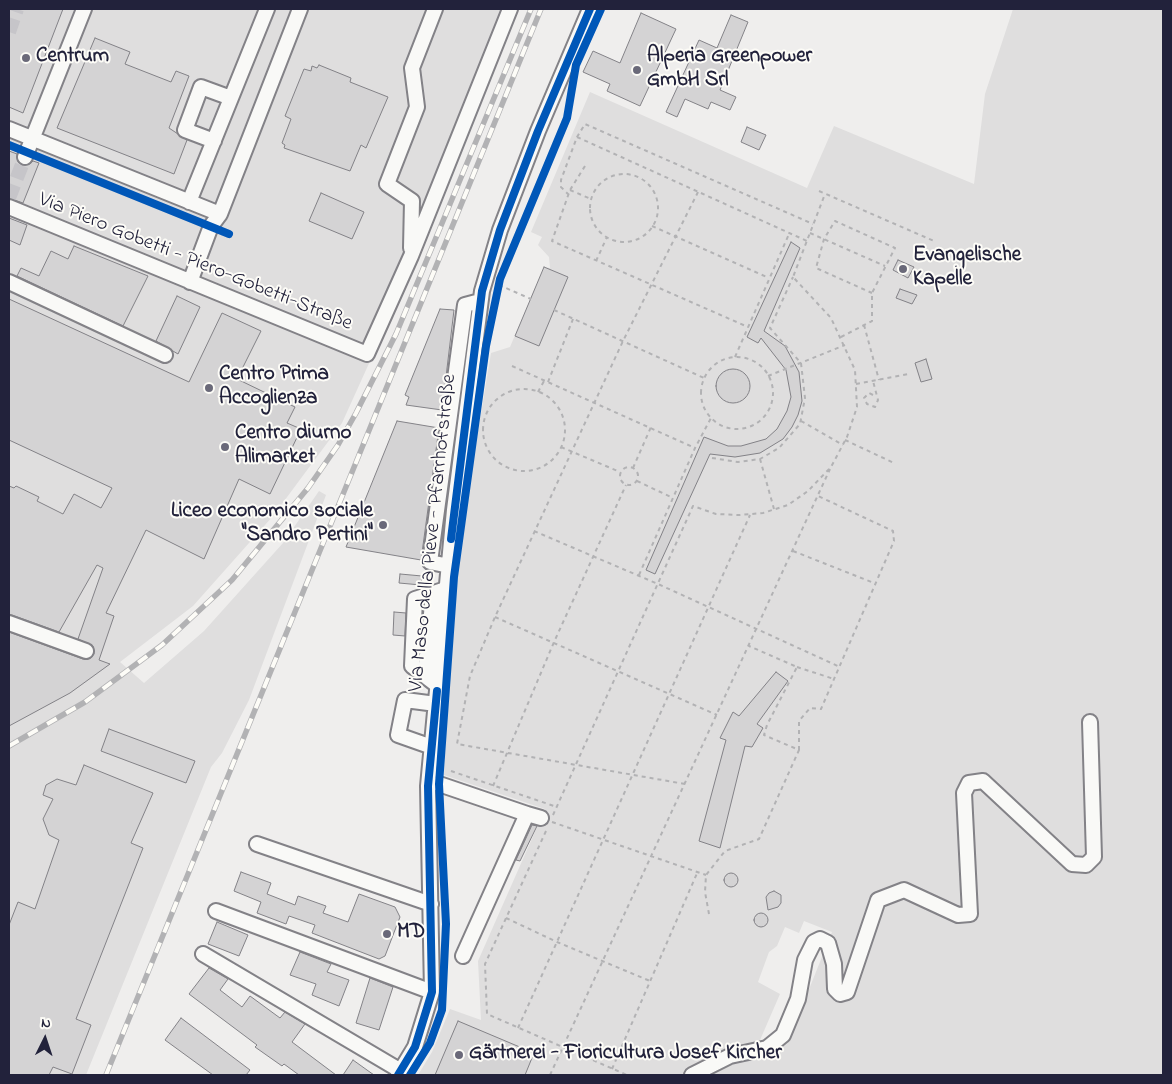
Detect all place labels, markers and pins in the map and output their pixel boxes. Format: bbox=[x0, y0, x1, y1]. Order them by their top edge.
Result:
place label: Centrum bbox=[36, 45, 109, 71]
place label: Alperia Greenpower GmbH Srl bbox=[647, 45, 812, 95]
marker: Centrum bbox=[20, 52, 32, 64]
marker: Alperia Greenpower GmbH Srl bbox=[631, 64, 643, 76]
place label: Evangelische Kapelle bbox=[913, 244, 1021, 294]
marker: Evangelische Kapelle bbox=[897, 263, 909, 275]
place label: Centro Prima Accoglienza bbox=[219, 363, 329, 413]
marker: Centro Prima Accoglienza bbox=[203, 382, 215, 394]
place label: Centro diurno Alimarket bbox=[235, 422, 351, 472]
marker: Centro diurno Alimarket bbox=[219, 441, 231, 453]
place label: Liceo economico sociale "Sandro Pertini" bbox=[171, 500, 373, 550]
marker: Liceo economico sociale "Sandro Pertini" bbox=[377, 519, 389, 531]
place label: MD bbox=[397, 921, 425, 947]
marker: MD bbox=[381, 928, 393, 940]
place label: Gärtnerei - Fioricultura Josef Kircher bbox=[469, 1042, 782, 1068]
marker: Gärtnerei - Fioricultura Josef Kircher bbox=[453, 1049, 465, 1061]

